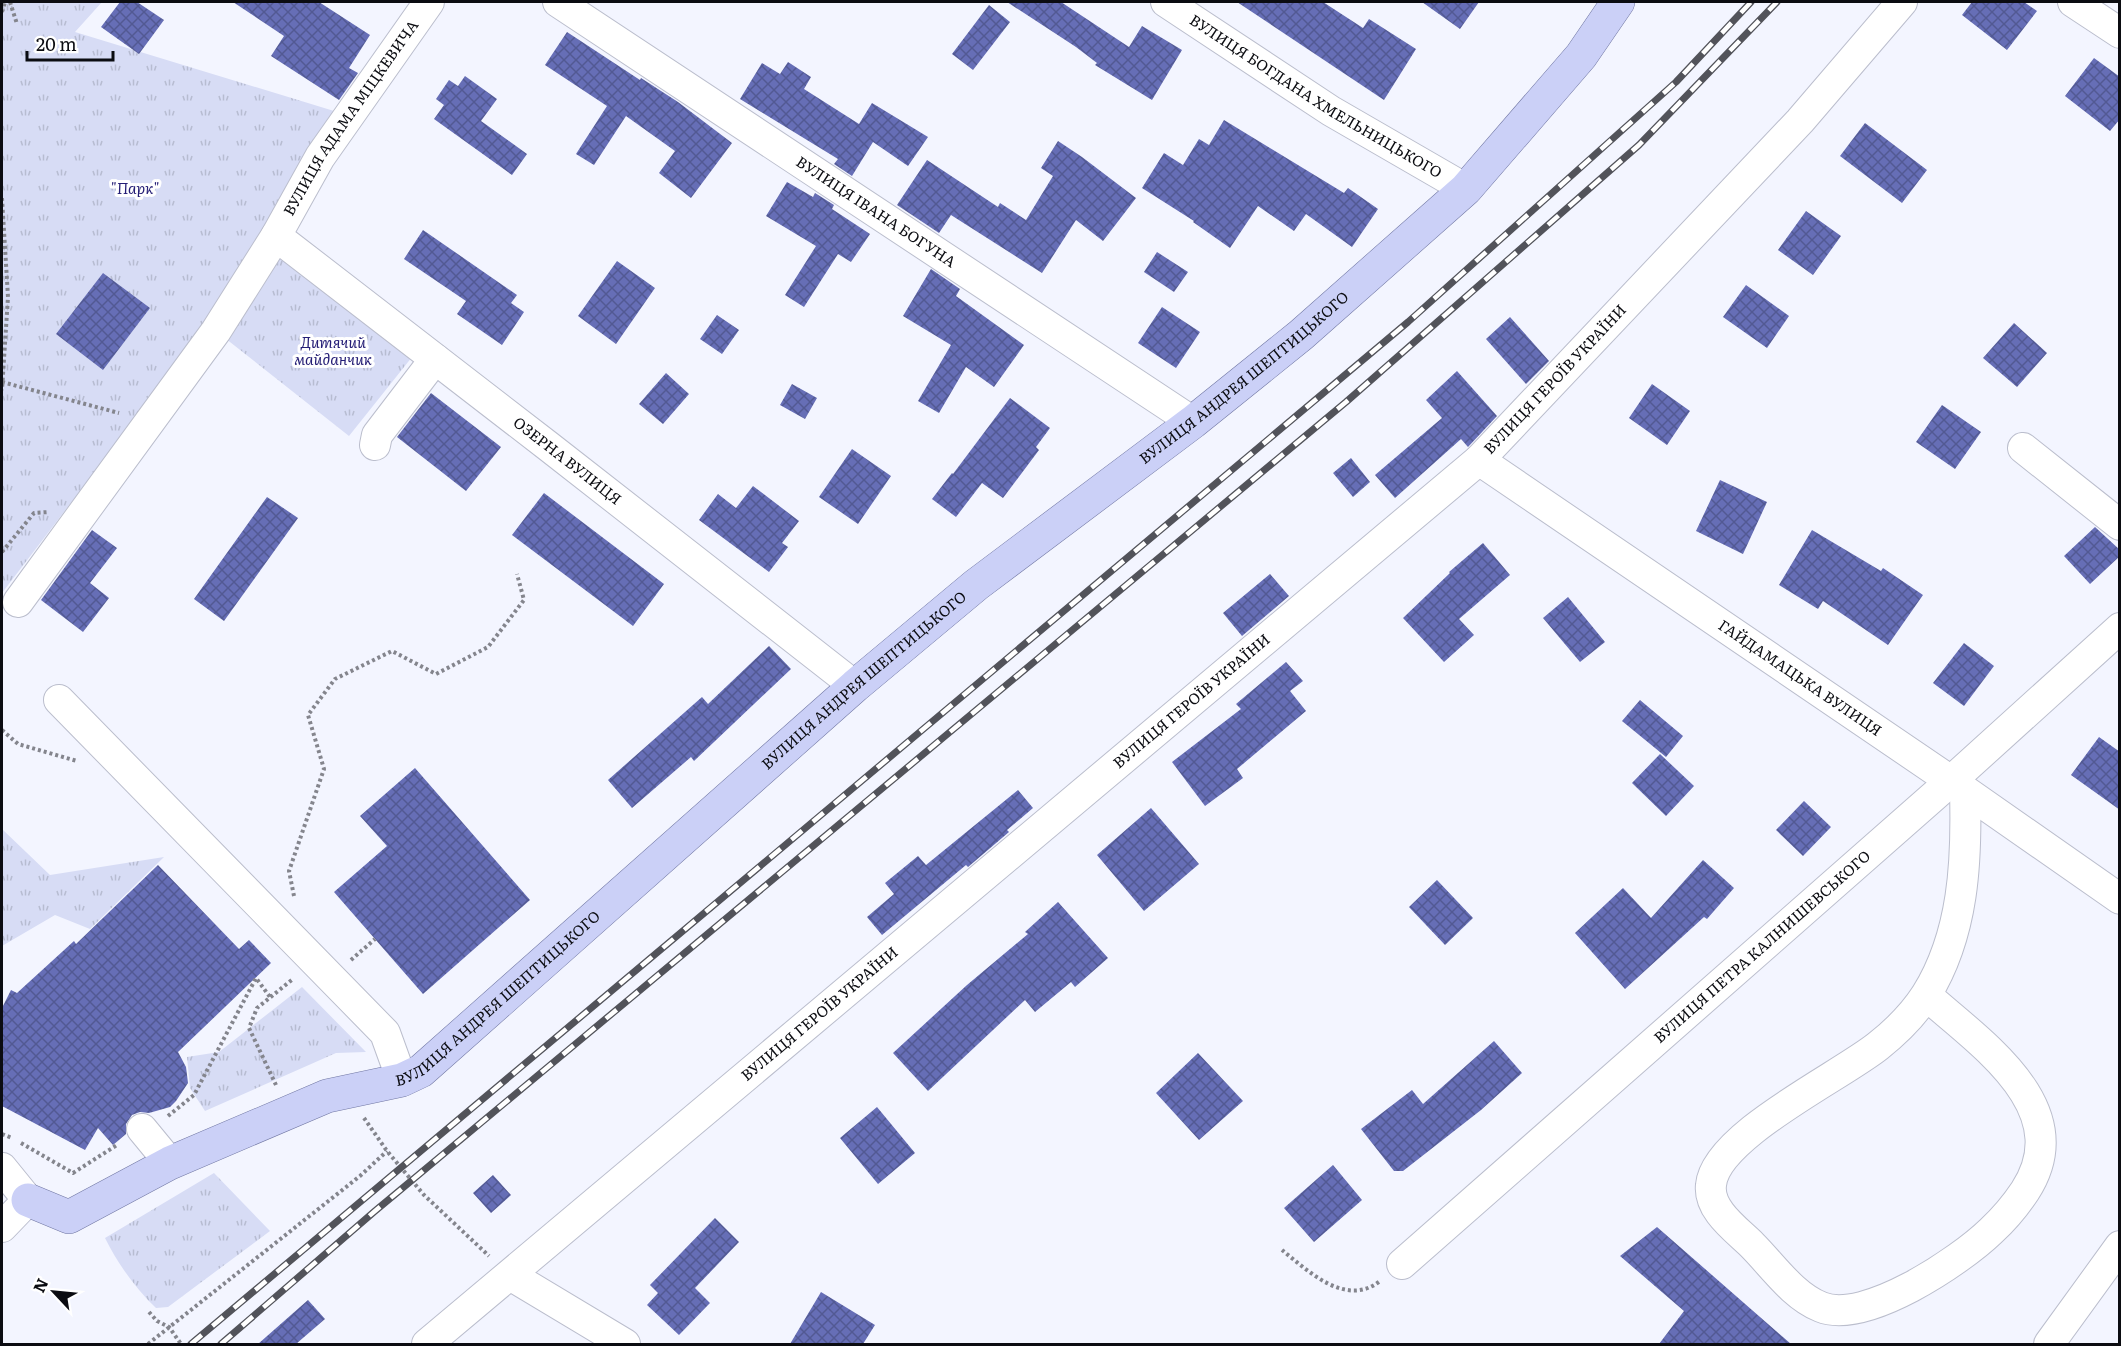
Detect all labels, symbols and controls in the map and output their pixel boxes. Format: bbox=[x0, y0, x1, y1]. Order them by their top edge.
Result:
street label: ВУЛИЦЯ БОГДАНА ХМЕЛЬНИЦЬКОГО bbox=[1185, 8, 1447, 183]
street label: ВУЛИЦЯ АДАМА МІЦКЕВИЧА bbox=[277, 14, 423, 219]
scale bar bbox=[27, 24, 112, 62]
text: 20 m bbox=[36, 30, 77, 57]
street label: ВУЛИЦЯ ІВАНА БОГУНА bbox=[792, 150, 961, 272]
park label: "Парк" bbox=[111, 176, 159, 199]
street label: ВУЛИЦЯ АНДРЕЯ ШЕПТИЦЬКОГО bbox=[1134, 285, 1353, 469]
street label: ВУЛИЦЯ ГЕРОЇВ УКРАЇНИ bbox=[1477, 298, 1631, 459]
park label: Дитячий майданчик bbox=[294, 330, 372, 370]
street label: ОЗЕРНА ВУЛИЦЯ bbox=[509, 410, 627, 509]
street label: ВУЛИЦЯ АНДРЕЯ ШЕПТИЦЬКОГО bbox=[755, 585, 971, 774]
street label: ГАЙДАМАЦЬКА ВУЛИЦЯ bbox=[1714, 613, 1887, 741]
street label: ВУЛИЦЯ ГЕРОЇВ УКРАЇНИ bbox=[1107, 627, 1274, 773]
street label: ВУЛИЦЯ ПЕТРА КАЛНИШЕВСЬКОГО bbox=[1648, 844, 1875, 1048]
street label: ВУЛИЦЯ АНДРЕЯ ШЕПТИЦЬКОГО bbox=[393, 904, 605, 1091]
street label: ВУЛИЦЯ ГЕРОЇВ УКРАЇНИ bbox=[735, 940, 902, 1086]
north arrow bbox=[24, 1262, 84, 1322]
text: N bbox=[26, 1274, 53, 1296]

